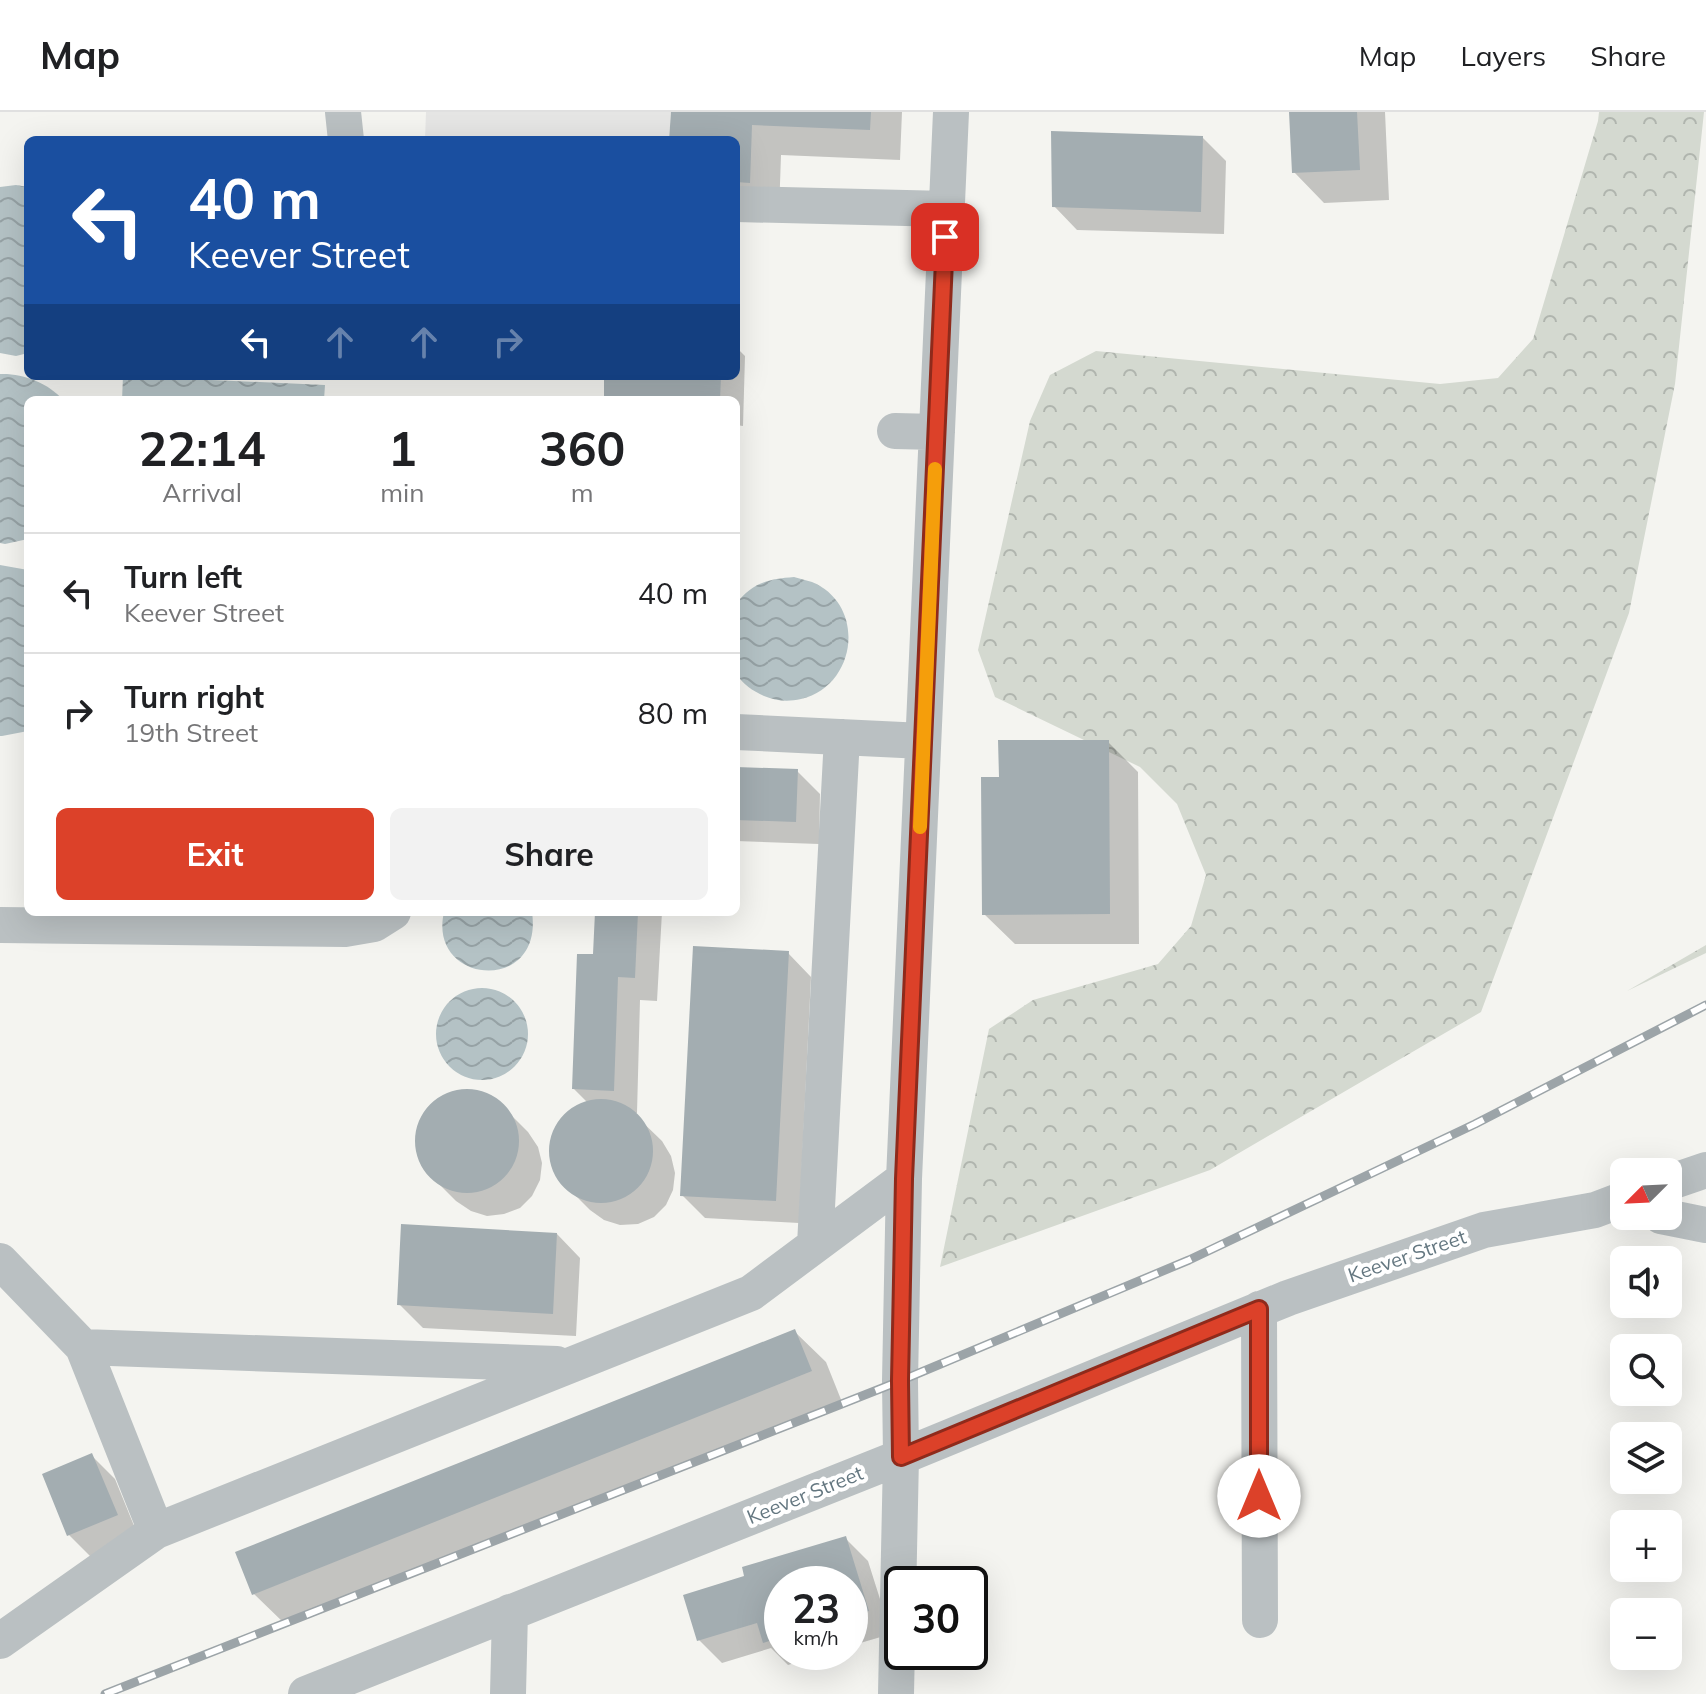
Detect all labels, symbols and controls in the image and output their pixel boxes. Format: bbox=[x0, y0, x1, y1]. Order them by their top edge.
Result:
text: Map bbox=[40, 31, 120, 79]
text: Map bbox=[1359, 38, 1416, 73]
text: Layers bbox=[1460, 38, 1546, 73]
text: Share bbox=[1590, 38, 1666, 73]
text: 40 m bbox=[188, 163, 321, 233]
icon: left bbox=[56, 168, 160, 272]
pin bbox=[911, 203, 979, 271]
icon: arrive bbox=[923, 215, 967, 259]
text: Keever Street bbox=[188, 232, 410, 277]
icon: left bbox=[234, 320, 278, 364]
icon: ahead bbox=[318, 320, 362, 364]
icon: ahead bbox=[402, 320, 446, 364]
icon: right bbox=[486, 320, 530, 364]
text: 22:14 bbox=[139, 418, 266, 478]
text: 1 bbox=[388, 418, 417, 478]
text: 360 bbox=[539, 418, 625, 478]
text: Arrival bbox=[162, 476, 242, 509]
text: min bbox=[380, 476, 424, 509]
text: m bbox=[571, 476, 594, 509]
text: Turn left bbox=[124, 558, 242, 596]
icon: left bbox=[56, 571, 100, 615]
text: 40 m bbox=[638, 574, 708, 612]
text: Keever Street bbox=[124, 596, 284, 629]
text: Turn right bbox=[124, 678, 264, 716]
icon: right bbox=[56, 691, 100, 735]
text: 80 m bbox=[638, 694, 708, 732]
text: 19th Street bbox=[124, 716, 258, 749]
button: Exit bbox=[56, 808, 374, 900]
button: Share bbox=[390, 808, 708, 900]
north arrow bbox=[1610, 1158, 1682, 1230]
map controls bbox=[1610, 1158, 1682, 1670]
street label: Keever Street bbox=[1345, 1224, 1469, 1287]
button: sound bbox=[1610, 1246, 1682, 1318]
button: search bbox=[1610, 1334, 1682, 1406]
button: layers bbox=[1610, 1422, 1682, 1494]
position arrow bbox=[1217, 1454, 1301, 1538]
street label: Keever Street bbox=[743, 1460, 867, 1529]
button: + bbox=[1610, 1510, 1682, 1582]
speed limit sign: 30 bbox=[884, 1566, 988, 1670]
text: 23 bbox=[792, 1583, 840, 1633]
button: − bbox=[1610, 1598, 1682, 1670]
text: km/h bbox=[793, 1625, 839, 1650]

